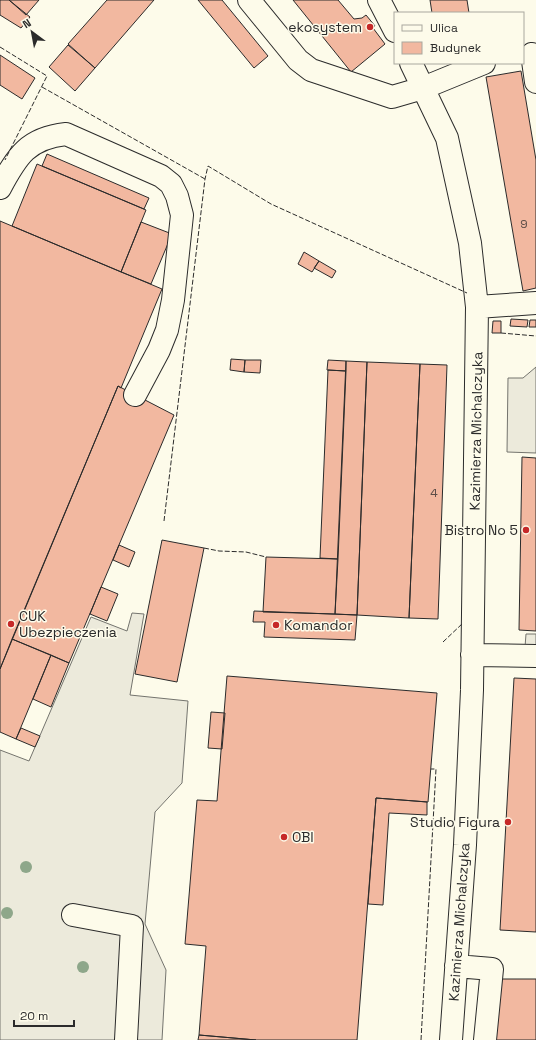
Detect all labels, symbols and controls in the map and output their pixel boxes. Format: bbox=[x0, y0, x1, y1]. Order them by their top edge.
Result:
north arrow bbox=[12, 12, 52, 52]
legend bbox=[394, 12, 524, 64]
text: N bbox=[20, 16, 34, 31]
place label: ekosystem bbox=[288, 18, 362, 36]
text: Ulica bbox=[430, 20, 458, 36]
marker: ekosystem bbox=[365, 22, 375, 32]
text: Budynek bbox=[430, 40, 482, 56]
house number: 9 bbox=[520, 216, 528, 232]
street label: Kazimierza Michalczyka bbox=[466, 352, 486, 510]
house number: 4 bbox=[430, 485, 438, 501]
place label: Bistro No 5 bbox=[444, 521, 518, 539]
marker: Bistro No 5 bbox=[521, 525, 531, 535]
place label: CUK Ubezpieczenia bbox=[19, 607, 117, 641]
place label: Komandor bbox=[284, 616, 353, 634]
marker: CUK Ubezpieczenia bbox=[6, 619, 16, 629]
marker: Komandor bbox=[271, 620, 281, 630]
place label: Studio Figura bbox=[410, 813, 500, 831]
marker: Studio Figura bbox=[503, 817, 513, 827]
place label: OBI bbox=[292, 828, 314, 846]
marker: OBI bbox=[279, 832, 289, 842]
street label: Kazimierza Michalczyka bbox=[444, 842, 474, 1002]
scale bar bbox=[14, 1002, 74, 1028]
text: 20 m bbox=[20, 1008, 48, 1024]

